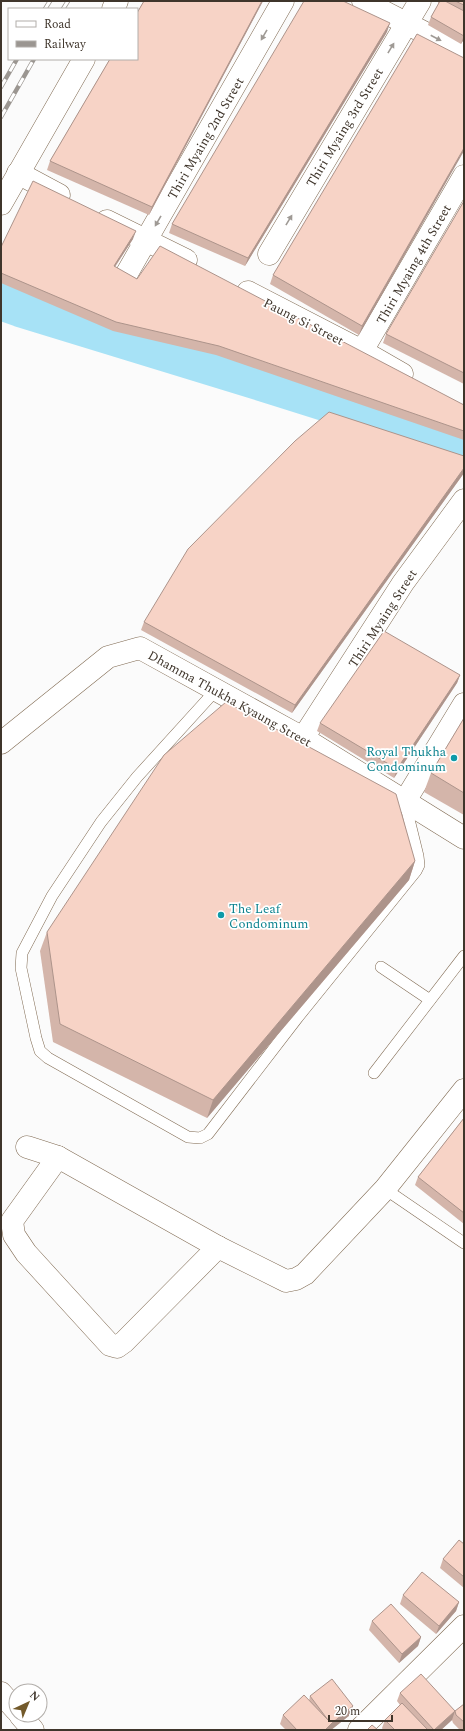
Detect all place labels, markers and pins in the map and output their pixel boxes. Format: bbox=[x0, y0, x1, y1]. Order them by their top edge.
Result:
place label: Royal Thukha Condominum bbox=[366, 742, 447, 777]
marker: Royal Thukha Condominum bbox=[449, 753, 459, 763]
place label: The Leaf Condominum bbox=[229, 899, 309, 934]
marker: The Leaf Condominum bbox=[216, 910, 226, 920]

